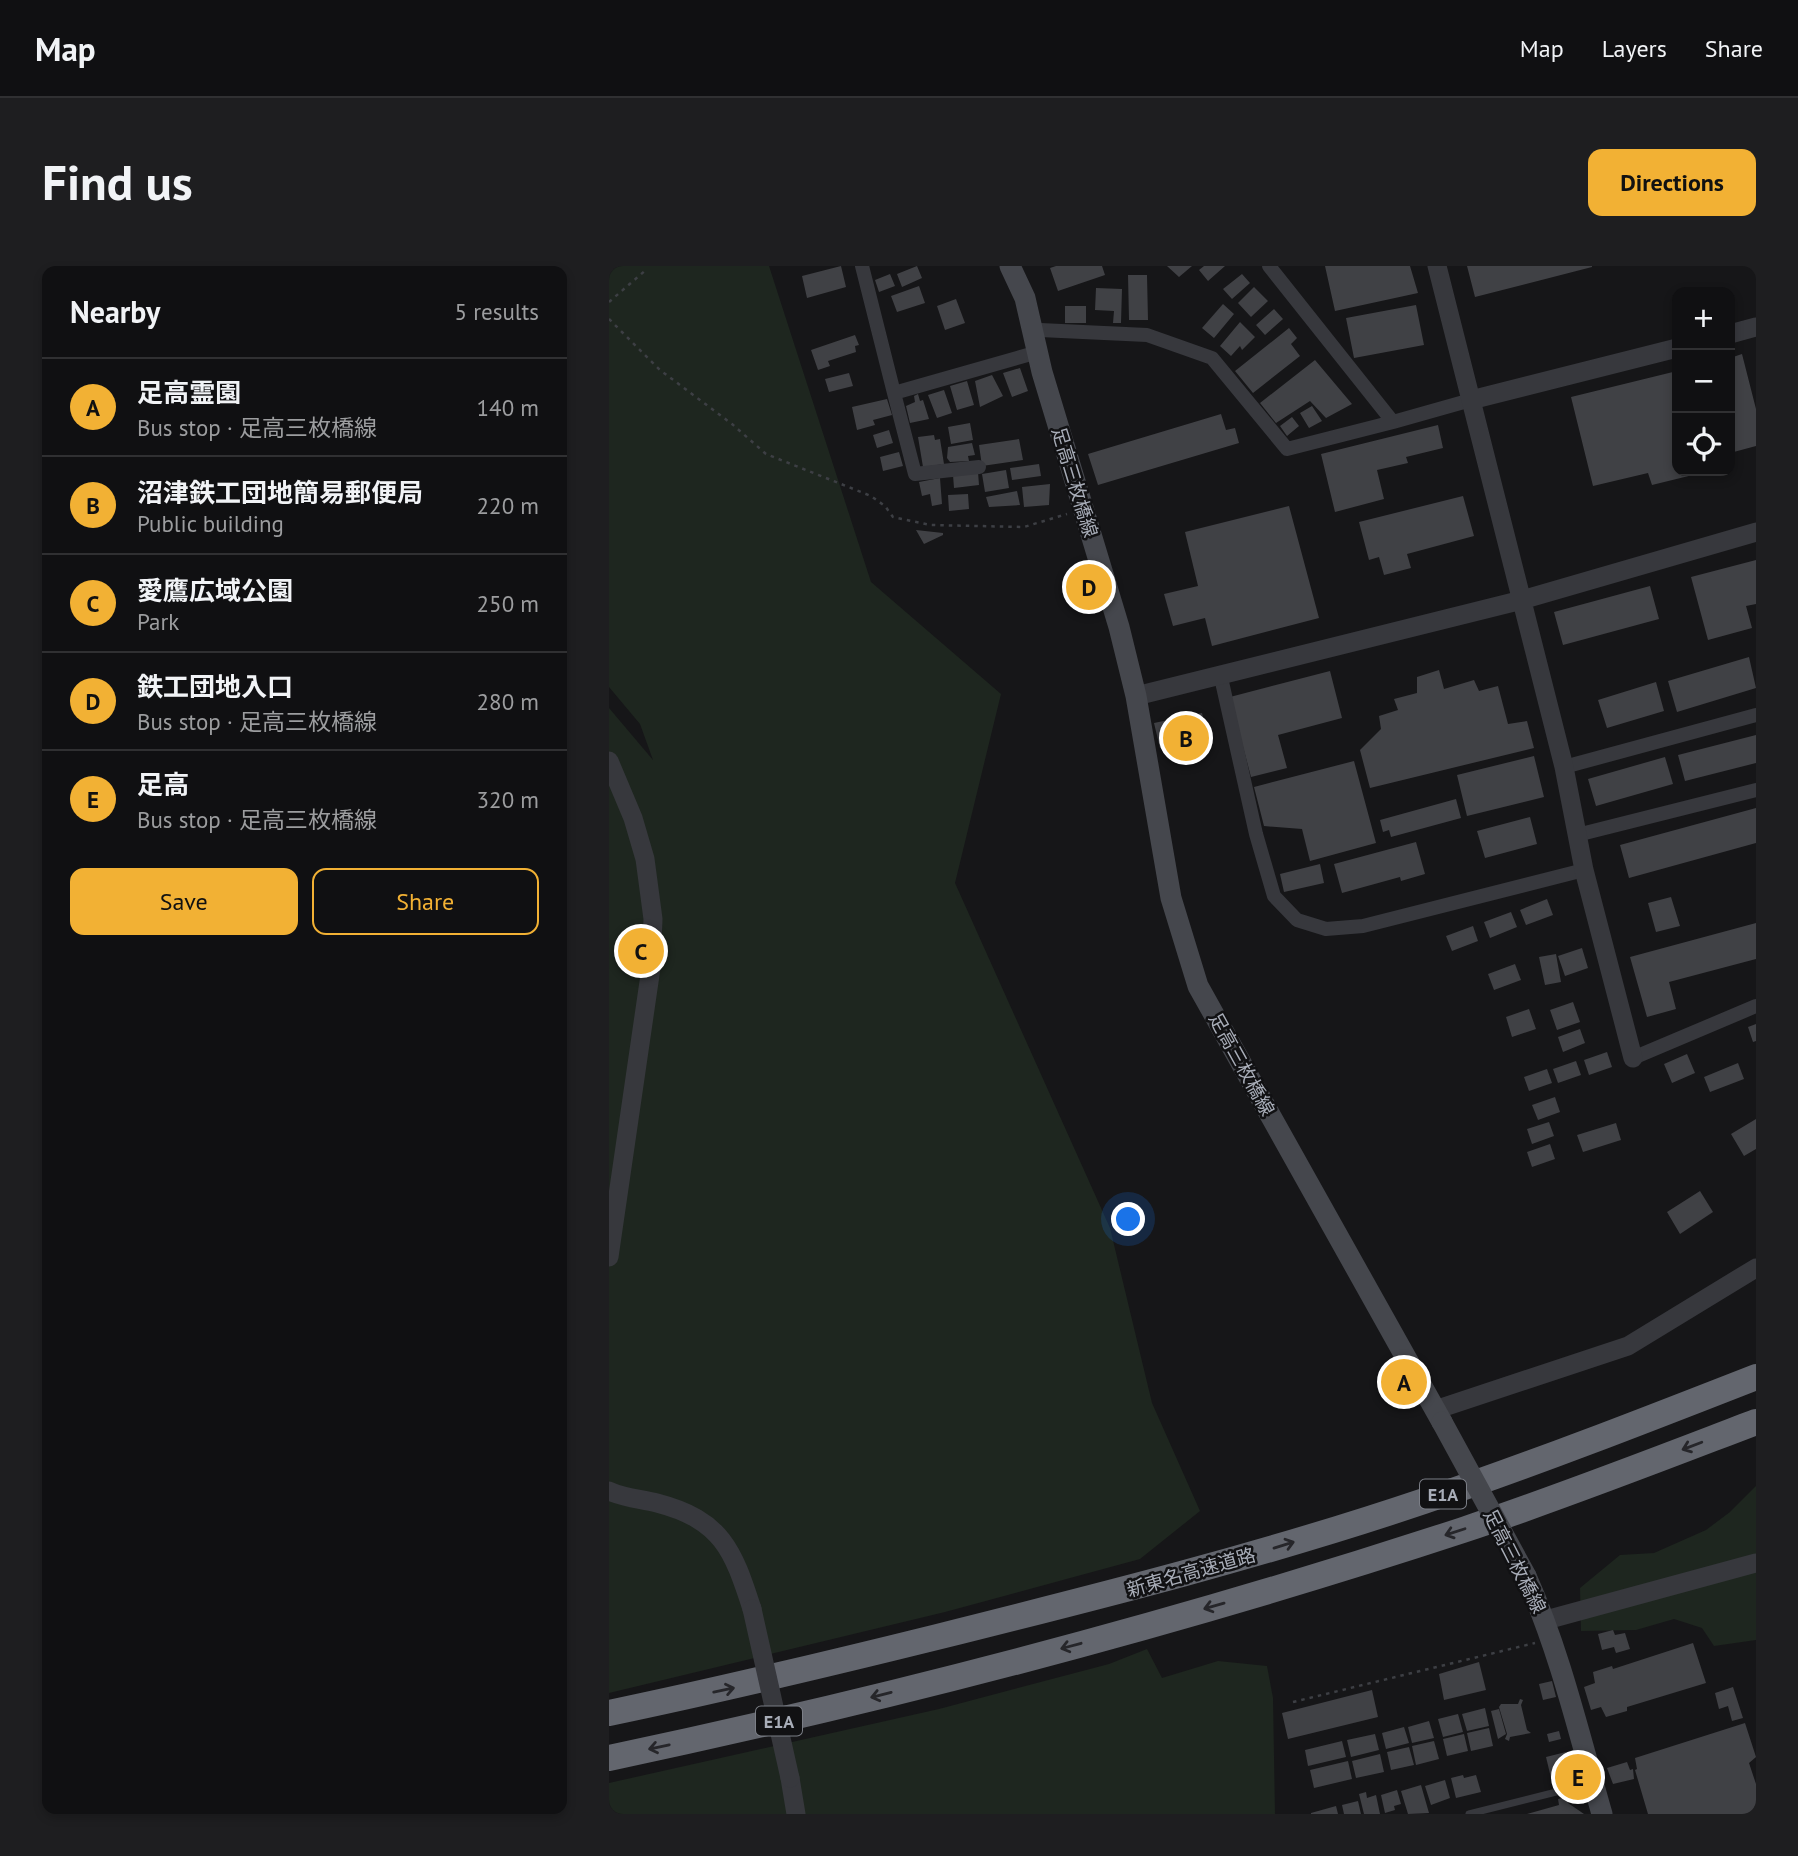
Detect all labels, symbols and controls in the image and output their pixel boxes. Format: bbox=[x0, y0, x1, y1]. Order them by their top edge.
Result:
text: Map bbox=[35, 27, 96, 70]
text: Map bbox=[1520, 33, 1564, 64]
text: Layers bbox=[1602, 33, 1667, 64]
text: Share bbox=[1705, 33, 1763, 64]
button: Directions bbox=[1588, 149, 1756, 216]
text: Find us bbox=[42, 150, 193, 214]
map controls bbox=[1672, 287, 1735, 476]
button: + bbox=[1672, 287, 1735, 350]
text: Nearby bbox=[70, 292, 160, 331]
text: 5 results bbox=[455, 297, 539, 326]
button: − bbox=[1672, 350, 1735, 413]
text: 足高霊園 bbox=[137, 376, 241, 409]
text: A bbox=[86, 393, 100, 422]
text: 140 m bbox=[477, 393, 539, 422]
text: Bus stop · 足高三枚橋線 bbox=[137, 413, 377, 442]
button: locate bbox=[1672, 413, 1735, 476]
street label: 足高三枚橋線 bbox=[1047, 424, 1103, 540]
text: 沼津鉄工団地簡易郵便局 bbox=[137, 476, 423, 509]
text: B bbox=[86, 491, 100, 520]
text: 220 m bbox=[477, 491, 539, 520]
text: Public building bbox=[137, 509, 284, 538]
pin: D bbox=[1066, 561, 1112, 613]
text: 愛鷹広域公園 bbox=[137, 574, 293, 607]
text: C bbox=[87, 589, 99, 618]
text: 250 m bbox=[477, 589, 539, 618]
text: Park bbox=[137, 607, 179, 636]
text: 鉄工団地入口 bbox=[137, 670, 293, 703]
text: D bbox=[86, 687, 100, 716]
text: 280 m bbox=[477, 687, 539, 716]
text: Bus stop · 足高三枚橋線 bbox=[137, 707, 377, 736]
pin: B bbox=[1163, 712, 1209, 764]
text: 足高 bbox=[137, 768, 189, 801]
text: E bbox=[87, 785, 99, 814]
text: 320 m bbox=[477, 785, 539, 814]
text: Bus stop · 足高三枚橋線 bbox=[137, 805, 377, 834]
button: Save bbox=[70, 868, 298, 935]
button: Share bbox=[312, 868, 539, 935]
pin: C bbox=[618, 925, 664, 977]
street label: 足高三枚橋線 bbox=[1204, 1008, 1280, 1120]
your location bbox=[1111, 1202, 1145, 1236]
pin: A bbox=[1381, 1356, 1427, 1408]
one-way arrow bbox=[1682, 1441, 1704, 1454]
road number: E1A bbox=[1420, 1479, 1466, 1508]
street label: 足高三枚橋線 bbox=[1478, 1505, 1552, 1617]
one-way arrow bbox=[1445, 1527, 1467, 1539]
one-way arrow bbox=[1273, 1538, 1295, 1551]
street label: 新東名高速道路 bbox=[1124, 1542, 1258, 1602]
one-way arrow bbox=[1204, 1600, 1226, 1613]
one-way arrow bbox=[1060, 1640, 1083, 1653]
one-way arrow bbox=[712, 1682, 735, 1696]
one-way arrow bbox=[870, 1689, 892, 1702]
road number: E1A bbox=[756, 1706, 802, 1736]
one-way arrow bbox=[648, 1741, 671, 1755]
pin: E bbox=[1555, 1751, 1601, 1803]

